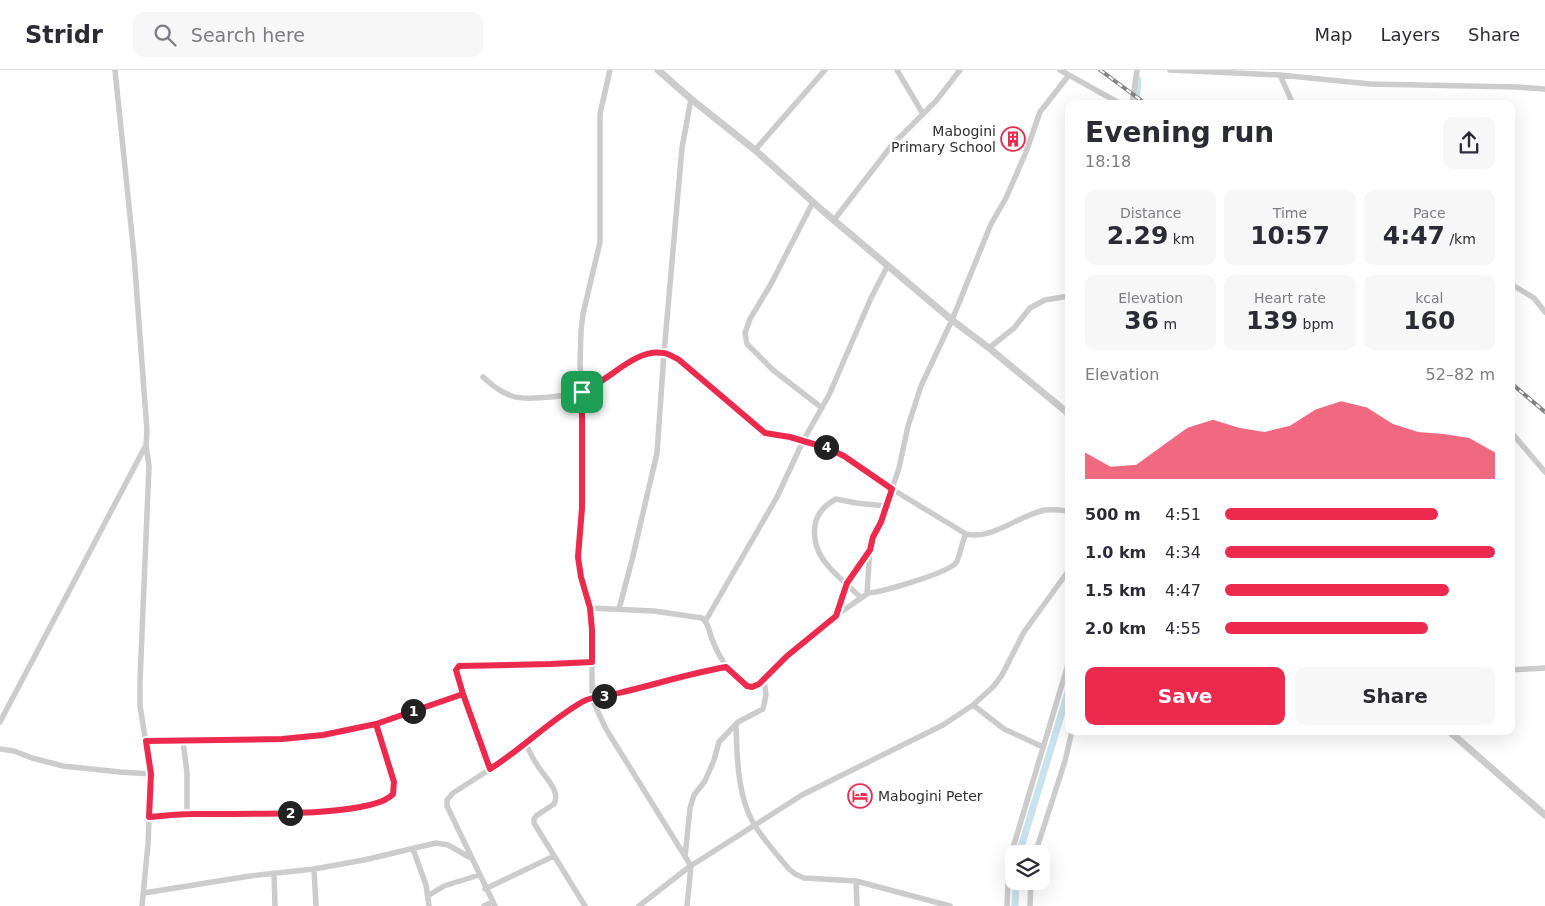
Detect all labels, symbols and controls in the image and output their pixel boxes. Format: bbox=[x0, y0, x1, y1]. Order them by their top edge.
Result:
search box bbox=[133, 12, 483, 57]
text: Stridr bbox=[25, 21, 103, 49]
icon: search bbox=[151, 21, 179, 49]
text: Search here bbox=[191, 24, 305, 46]
text: Map bbox=[1314, 24, 1352, 45]
text: Layers bbox=[1380, 24, 1440, 45]
text: Share bbox=[1468, 24, 1520, 45]
text: Evening run bbox=[1085, 116, 1274, 149]
button: share bbox=[1443, 117, 1495, 169]
place label: Mabogini Primary School bbox=[891, 123, 996, 155]
building icon: Mabogini Primary School bbox=[1000, 126, 1026, 152]
text: 18:18 bbox=[1085, 152, 1131, 171]
text: Distance bbox=[1120, 205, 1181, 221]
text: Time bbox=[1273, 205, 1307, 221]
text: Pace bbox=[1413, 205, 1446, 221]
text: 2.29 bbox=[1107, 221, 1168, 250]
text: 10:57 bbox=[1250, 221, 1330, 250]
text: 4:47 bbox=[1383, 221, 1445, 250]
text: km bbox=[1168, 231, 1195, 247]
text: /km bbox=[1445, 231, 1476, 247]
text: Elevation bbox=[1118, 290, 1183, 306]
text: Heart rate bbox=[1254, 290, 1326, 306]
text: kcal bbox=[1415, 290, 1443, 306]
text: 36 bbox=[1124, 306, 1159, 335]
text: 139 bbox=[1246, 306, 1298, 335]
text: 160 bbox=[1403, 306, 1455, 335]
text: m bbox=[1159, 316, 1177, 332]
text: bpm bbox=[1298, 316, 1334, 332]
text: Elevation bbox=[1085, 365, 1159, 384]
text: 52–82 m bbox=[1426, 365, 1495, 384]
pin bbox=[561, 371, 603, 413]
icon: arrive bbox=[568, 378, 596, 406]
pin: 4 bbox=[814, 434, 838, 460]
text: 4 bbox=[822, 439, 831, 455]
text: 500 m bbox=[1085, 505, 1141, 524]
text: 4:51 bbox=[1165, 505, 1201, 524]
text: 1.0 km bbox=[1085, 543, 1146, 562]
text: 4:34 bbox=[1165, 543, 1201, 562]
text: 1.5 km bbox=[1085, 581, 1146, 600]
text: 4:47 bbox=[1165, 581, 1201, 600]
text: 2.0 km bbox=[1085, 619, 1146, 638]
text: 4:55 bbox=[1165, 619, 1201, 638]
button: Save bbox=[1085, 667, 1285, 725]
button: Share bbox=[1295, 667, 1495, 725]
pin: 3 bbox=[592, 684, 616, 708]
text: 3 bbox=[600, 688, 609, 704]
pin: 1 bbox=[400, 698, 426, 724]
text: 1 bbox=[409, 703, 418, 719]
hotel icon: Mabogini Peter bbox=[847, 783, 873, 809]
place label: Mabogini Peter bbox=[878, 788, 983, 804]
pin: 2 bbox=[278, 800, 302, 826]
text: 2 bbox=[286, 805, 295, 821]
map controls bbox=[1005, 845, 1050, 890]
button: layers bbox=[1005, 845, 1050, 890]

